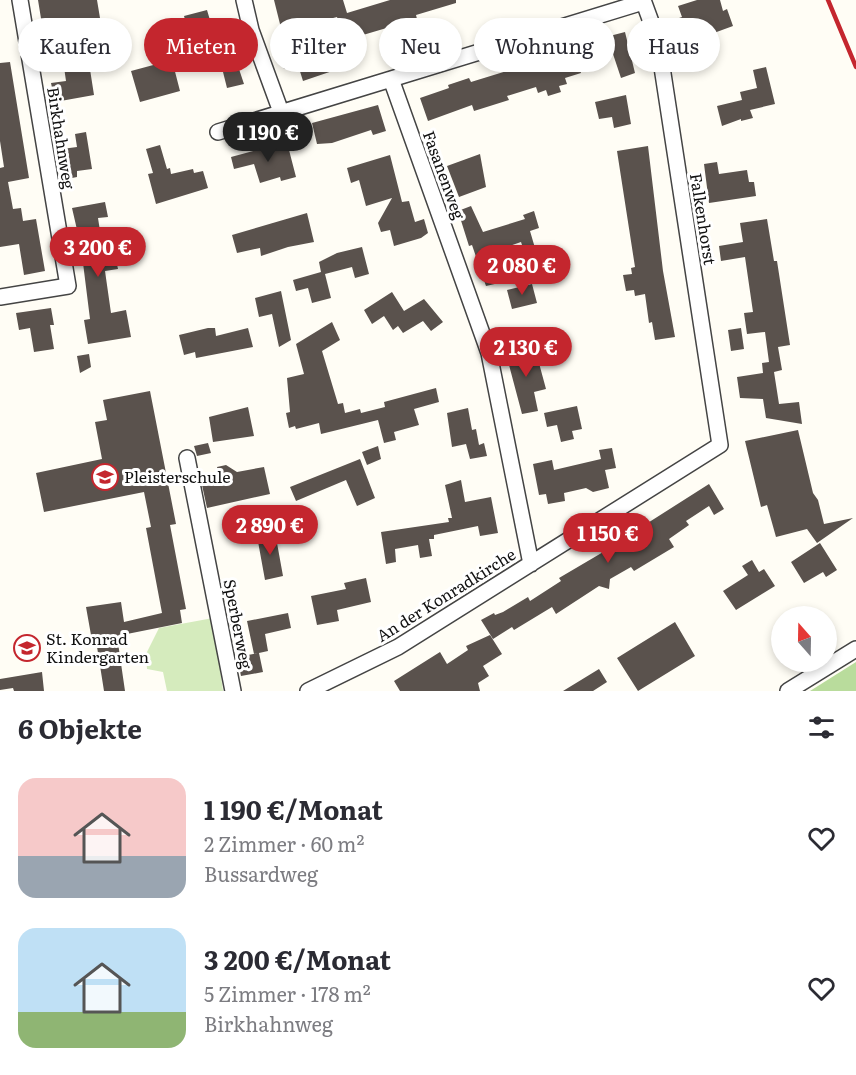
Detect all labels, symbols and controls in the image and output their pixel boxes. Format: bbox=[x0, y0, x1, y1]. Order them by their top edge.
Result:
chip: Kaufen bbox=[18, 18, 132, 72]
chip: Mieten bbox=[144, 18, 258, 72]
chip: Filter bbox=[270, 18, 367, 72]
chip: Neu bbox=[379, 18, 462, 72]
chip: Wohnung bbox=[474, 18, 615, 72]
chip: Haus bbox=[627, 18, 720, 72]
street label: Birkhahnweg bbox=[42, 85, 82, 191]
pin: 1 190 € bbox=[213, 112, 323, 163]
text: 1 190 € bbox=[237, 116, 299, 146]
street label: Fasanenweg bbox=[418, 127, 472, 222]
street label: Falkenhorst bbox=[685, 171, 723, 267]
pin: 3 200 € bbox=[43, 227, 153, 278]
text: 3 200 € bbox=[64, 231, 132, 261]
pin: 2 080 € bbox=[467, 245, 577, 296]
text: 2 080 € bbox=[487, 249, 557, 279]
pin: 2 130 € bbox=[471, 327, 581, 378]
text: 2 130 € bbox=[494, 331, 558, 361]
school or university icon: Pleisterschule bbox=[90, 462, 120, 492]
place label: Pleisterschule bbox=[124, 464, 231, 488]
pin: 2 890 € bbox=[215, 505, 325, 556]
text: 2 890 € bbox=[236, 509, 304, 539]
pin: 1 150 € bbox=[553, 513, 663, 564]
text: 1 150 € bbox=[577, 517, 639, 547]
street label: An der Konradkirche bbox=[371, 542, 520, 647]
street label: Sperberweg bbox=[219, 577, 259, 671]
north arrow bbox=[771, 606, 837, 672]
map controls bbox=[771, 606, 837, 672]
place label: St. Konrad Kindergarten bbox=[46, 626, 150, 668]
school or university icon: St. Konrad Kindergarten bbox=[12, 633, 42, 663]
text: 6 Objekte bbox=[18, 708, 142, 747]
icon: filters bbox=[805, 711, 838, 744]
text: 1 190 €/Monat bbox=[204, 789, 383, 828]
icon: home bbox=[66, 802, 138, 874]
icon: heart bbox=[805, 822, 838, 855]
text: 2 Zimmer · 60 m² bbox=[204, 828, 364, 858]
text: Bussardweg bbox=[204, 858, 318, 888]
text: 3 200 €/Monat bbox=[204, 939, 391, 978]
icon: home bbox=[66, 952, 138, 1024]
icon: heart bbox=[805, 972, 838, 1005]
text: 5 Zimmer · 178 m² bbox=[204, 978, 371, 1008]
text: Birkhahnweg bbox=[204, 1008, 333, 1038]

